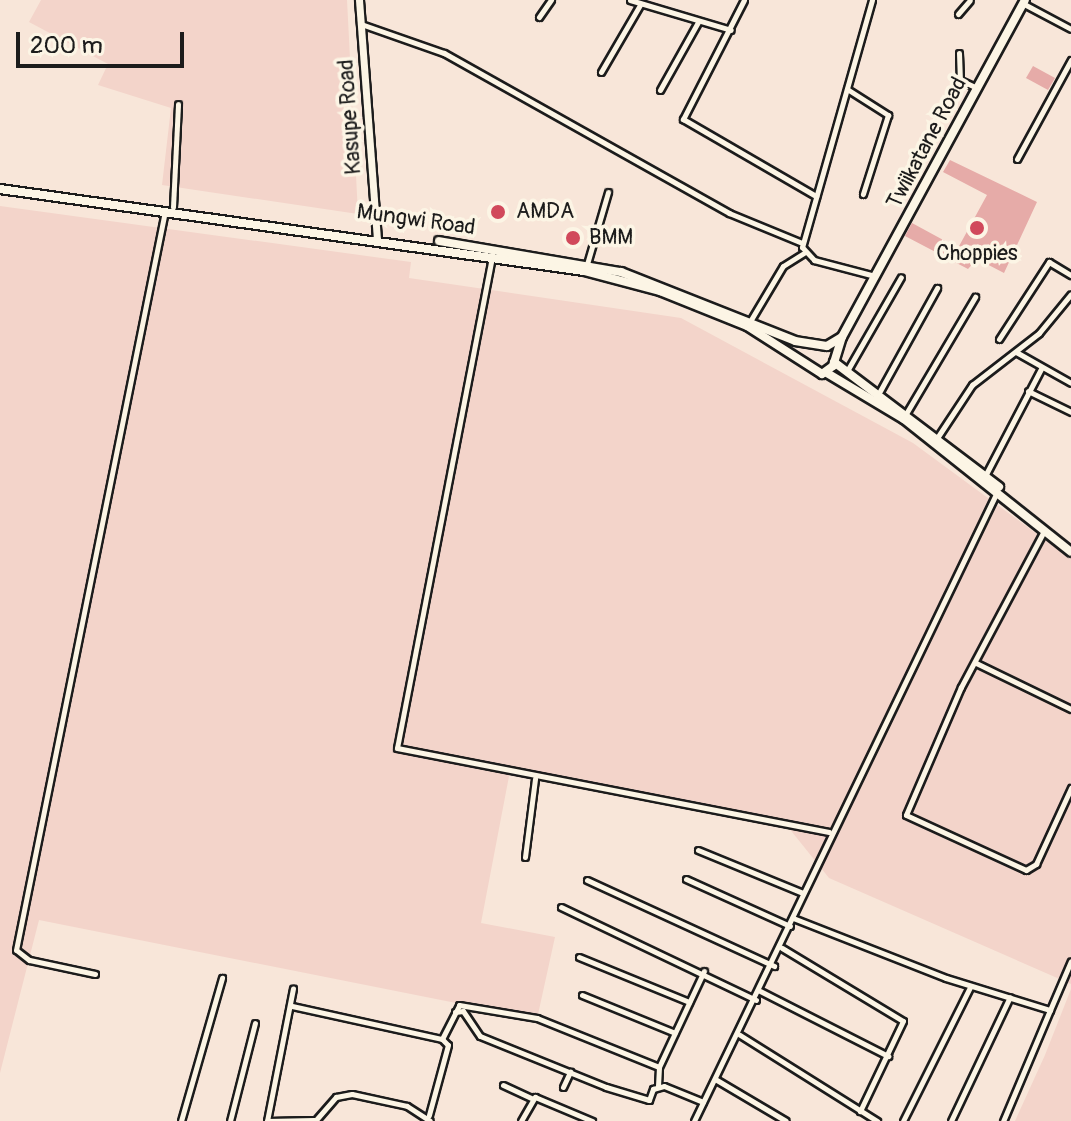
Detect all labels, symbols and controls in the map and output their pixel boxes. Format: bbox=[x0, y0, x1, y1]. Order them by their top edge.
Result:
scale bar bbox=[20, 16, 188, 66]
text: 200 m bbox=[30, 31, 103, 60]
street label: Kasupe Road bbox=[333, 58, 367, 176]
street label: Twiikatane Road bbox=[881, 73, 973, 213]
street label: Mungwi Road bbox=[355, 199, 477, 241]
place label: AMDA bbox=[516, 199, 574, 225]
marker: AMDA bbox=[487, 201, 509, 223]
marker: Choppies bbox=[968, 219, 986, 237]
place label: BMM bbox=[589, 225, 633, 251]
marker: BMM bbox=[564, 229, 582, 247]
place label: Choppies bbox=[936, 241, 1018, 267]

